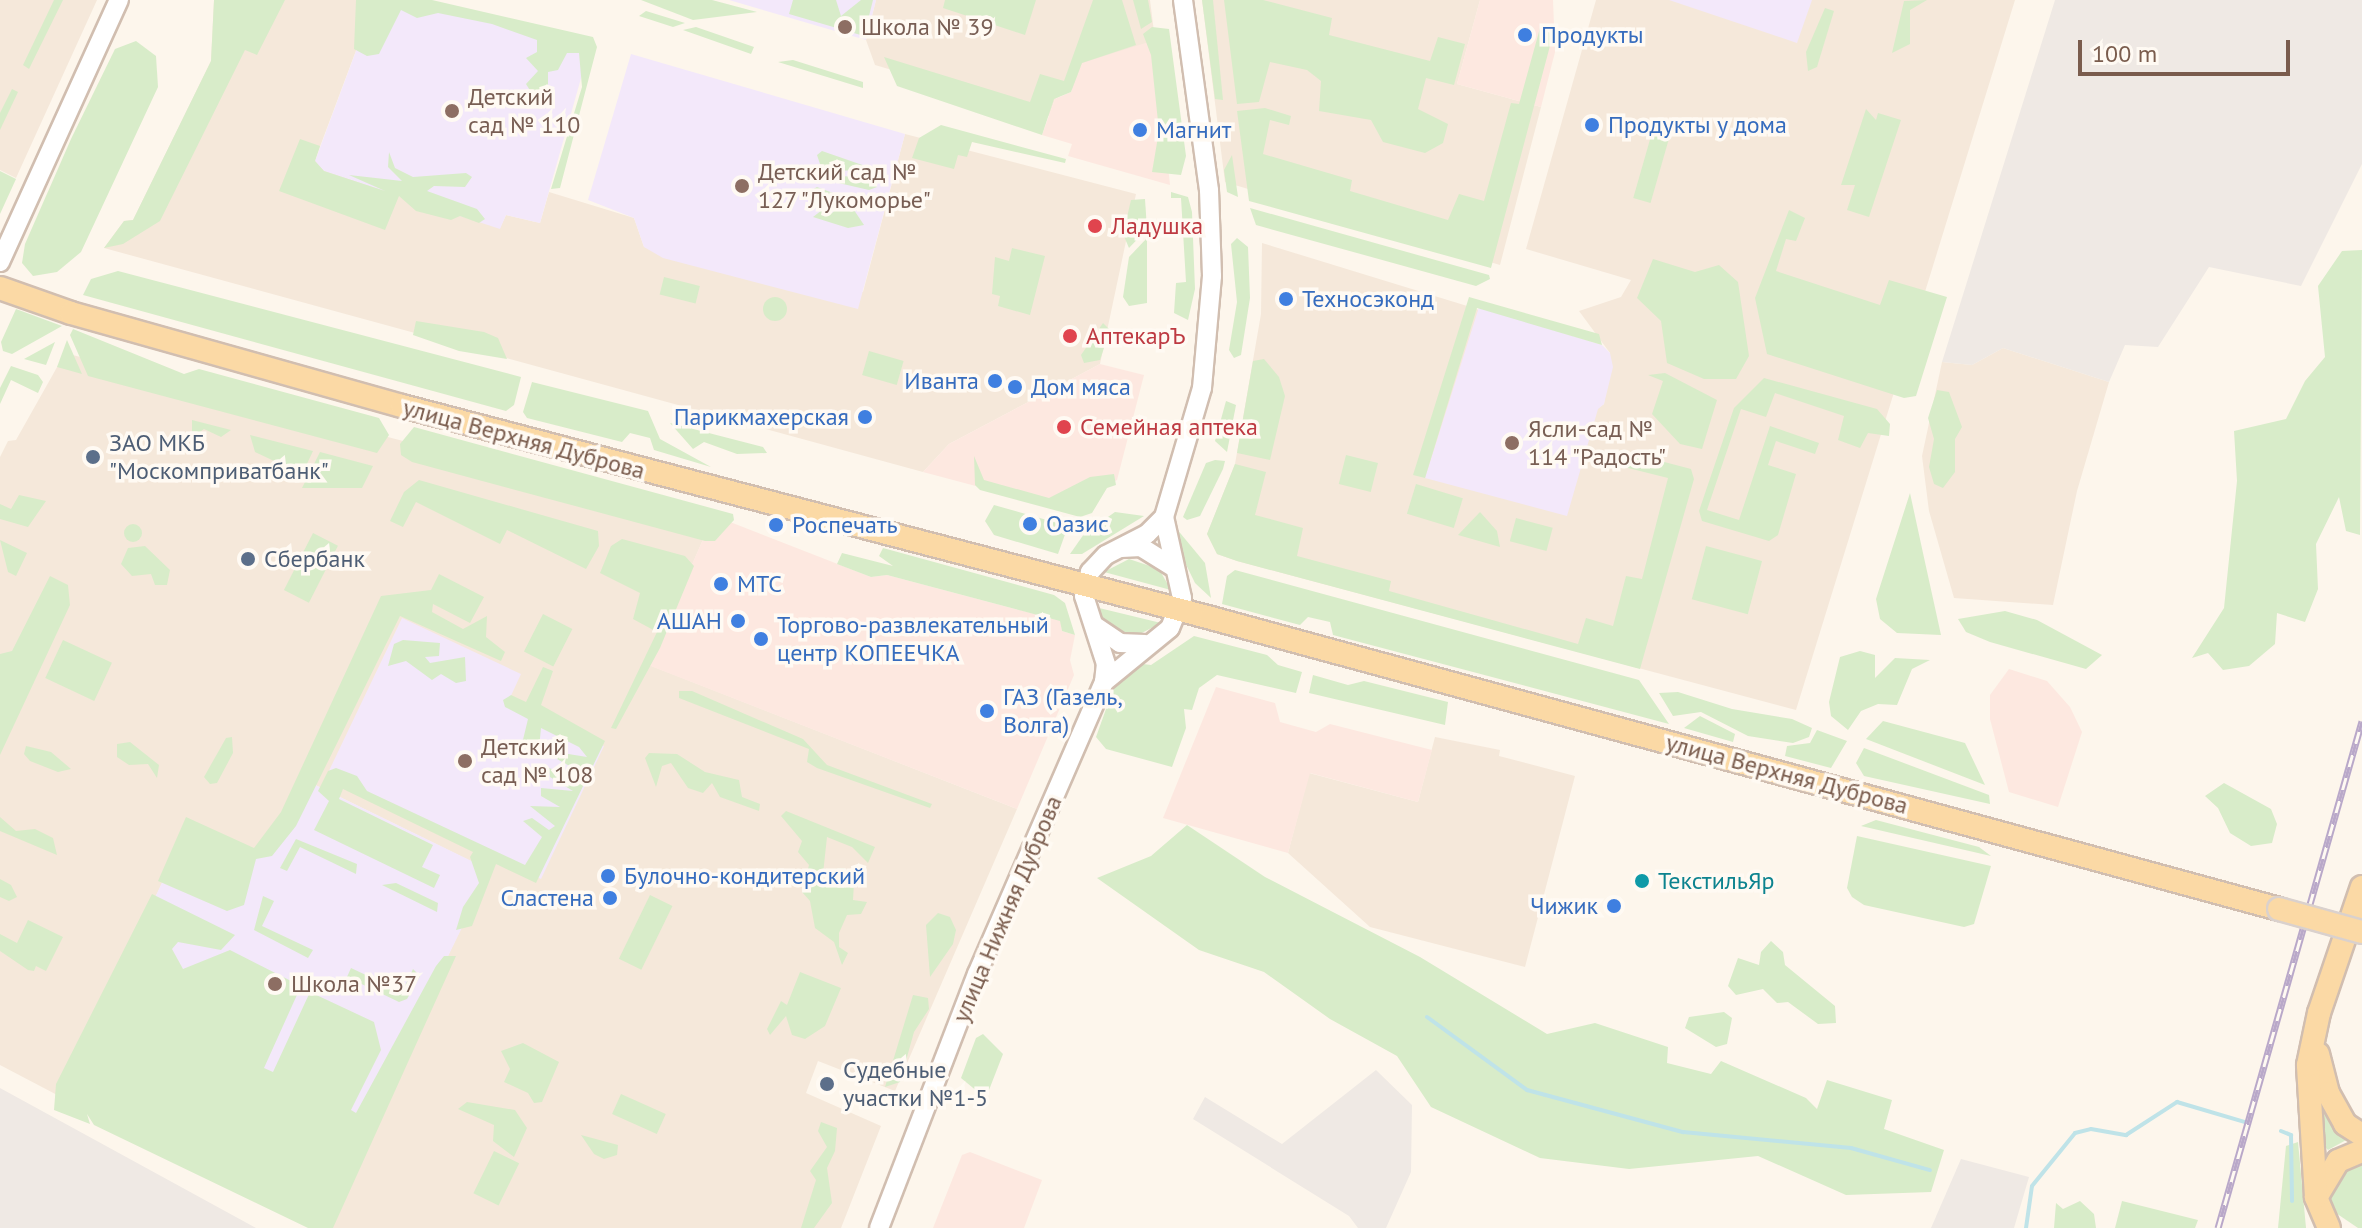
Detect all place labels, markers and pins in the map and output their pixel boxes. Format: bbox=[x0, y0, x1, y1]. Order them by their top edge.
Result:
place label: Школа № 39 bbox=[861, 13, 993, 41]
marker: Школа № 39 bbox=[836, 18, 854, 36]
place label: Продукты bbox=[1541, 21, 1644, 49]
marker: Продукты bbox=[1516, 26, 1534, 44]
place label: Детский сад № 110 bbox=[468, 83, 580, 139]
marker: Детский сад № 110 bbox=[443, 102, 461, 120]
place label: Продукты у дома bbox=[1608, 111, 1788, 139]
place label: Магнит bbox=[1156, 116, 1231, 144]
marker: Продукты у дома bbox=[1583, 116, 1601, 134]
marker: Магнит bbox=[1131, 121, 1149, 139]
place label: Детский сад № 127 "Лукоморье" bbox=[758, 158, 934, 214]
marker: Детский сад № 127 "Лукоморье" bbox=[733, 177, 751, 195]
place label: Ладушка bbox=[1111, 212, 1203, 240]
marker: Ладушка bbox=[1086, 217, 1104, 235]
place label: Техносэконд bbox=[1302, 285, 1434, 313]
marker: Техносэконд bbox=[1277, 290, 1295, 308]
place label: АптекарЪ bbox=[1086, 322, 1186, 350]
marker: АптекарЪ bbox=[1061, 327, 1079, 345]
place label: Иванта bbox=[904, 367, 979, 395]
marker: Иванта bbox=[986, 372, 1004, 390]
place label: Дом мяса bbox=[1031, 373, 1131, 401]
marker: Дом мяса bbox=[1006, 378, 1024, 396]
place label: Парикмахерская bbox=[674, 403, 849, 431]
marker: Парикмахерская bbox=[856, 408, 874, 426]
place label: Семейная аптека bbox=[1080, 413, 1258, 441]
place label: Ясли-сад № 114 "Радость" bbox=[1528, 415, 1668, 471]
marker: Семейная аптека bbox=[1055, 418, 1073, 436]
place label: ЗАО МКБ "Москомприватбанк" bbox=[109, 429, 329, 485]
marker: Ясли-сад № 114 "Радость" bbox=[1503, 434, 1521, 452]
marker: ЗАО МКБ "Москомприватбанк" bbox=[84, 448, 102, 466]
place label: Оазис bbox=[1046, 510, 1109, 538]
place label: Роспечать bbox=[792, 511, 898, 539]
marker: Оазис bbox=[1021, 515, 1039, 533]
marker: Роспечать bbox=[767, 516, 785, 534]
place label: Сбербанк bbox=[264, 545, 365, 573]
marker: Сбербанк bbox=[239, 550, 257, 568]
place label: МТС bbox=[737, 570, 782, 598]
marker: МТС bbox=[712, 575, 730, 593]
place label: АШАН bbox=[657, 607, 722, 635]
place label: Торгово-развлекательный центр КОПЕЕЧКА bbox=[777, 611, 1049, 667]
marker: АШАН bbox=[729, 612, 747, 630]
marker: Торгово-развлекательный центр КОПЕЕЧКА bbox=[752, 630, 770, 648]
place label: ГАЗ (Газель, Волга) bbox=[1003, 683, 1123, 739]
marker: ГАЗ (Газель, Волга) bbox=[978, 702, 996, 720]
place label: Детский сад № 108 bbox=[481, 733, 593, 789]
marker: Детский сад № 108 bbox=[456, 752, 474, 770]
place label: Булочно-кондитерский bbox=[624, 862, 865, 890]
marker: Булочно-кондитерский bbox=[599, 867, 617, 885]
place label: ТекстильЯр bbox=[1658, 867, 1775, 895]
marker: ТекстильЯр bbox=[1633, 872, 1651, 890]
place label: Сластена bbox=[500, 884, 594, 912]
marker: Сластена bbox=[601, 889, 619, 907]
place label: Чижик bbox=[1530, 892, 1598, 920]
marker: Чижик bbox=[1605, 897, 1623, 915]
place label: Школа №37 bbox=[291, 970, 417, 998]
marker: Школа №37 bbox=[266, 975, 284, 993]
place label: Судебные участки №1-5 bbox=[843, 1056, 988, 1112]
marker: Судебные участки №1-5 bbox=[818, 1075, 836, 1093]

